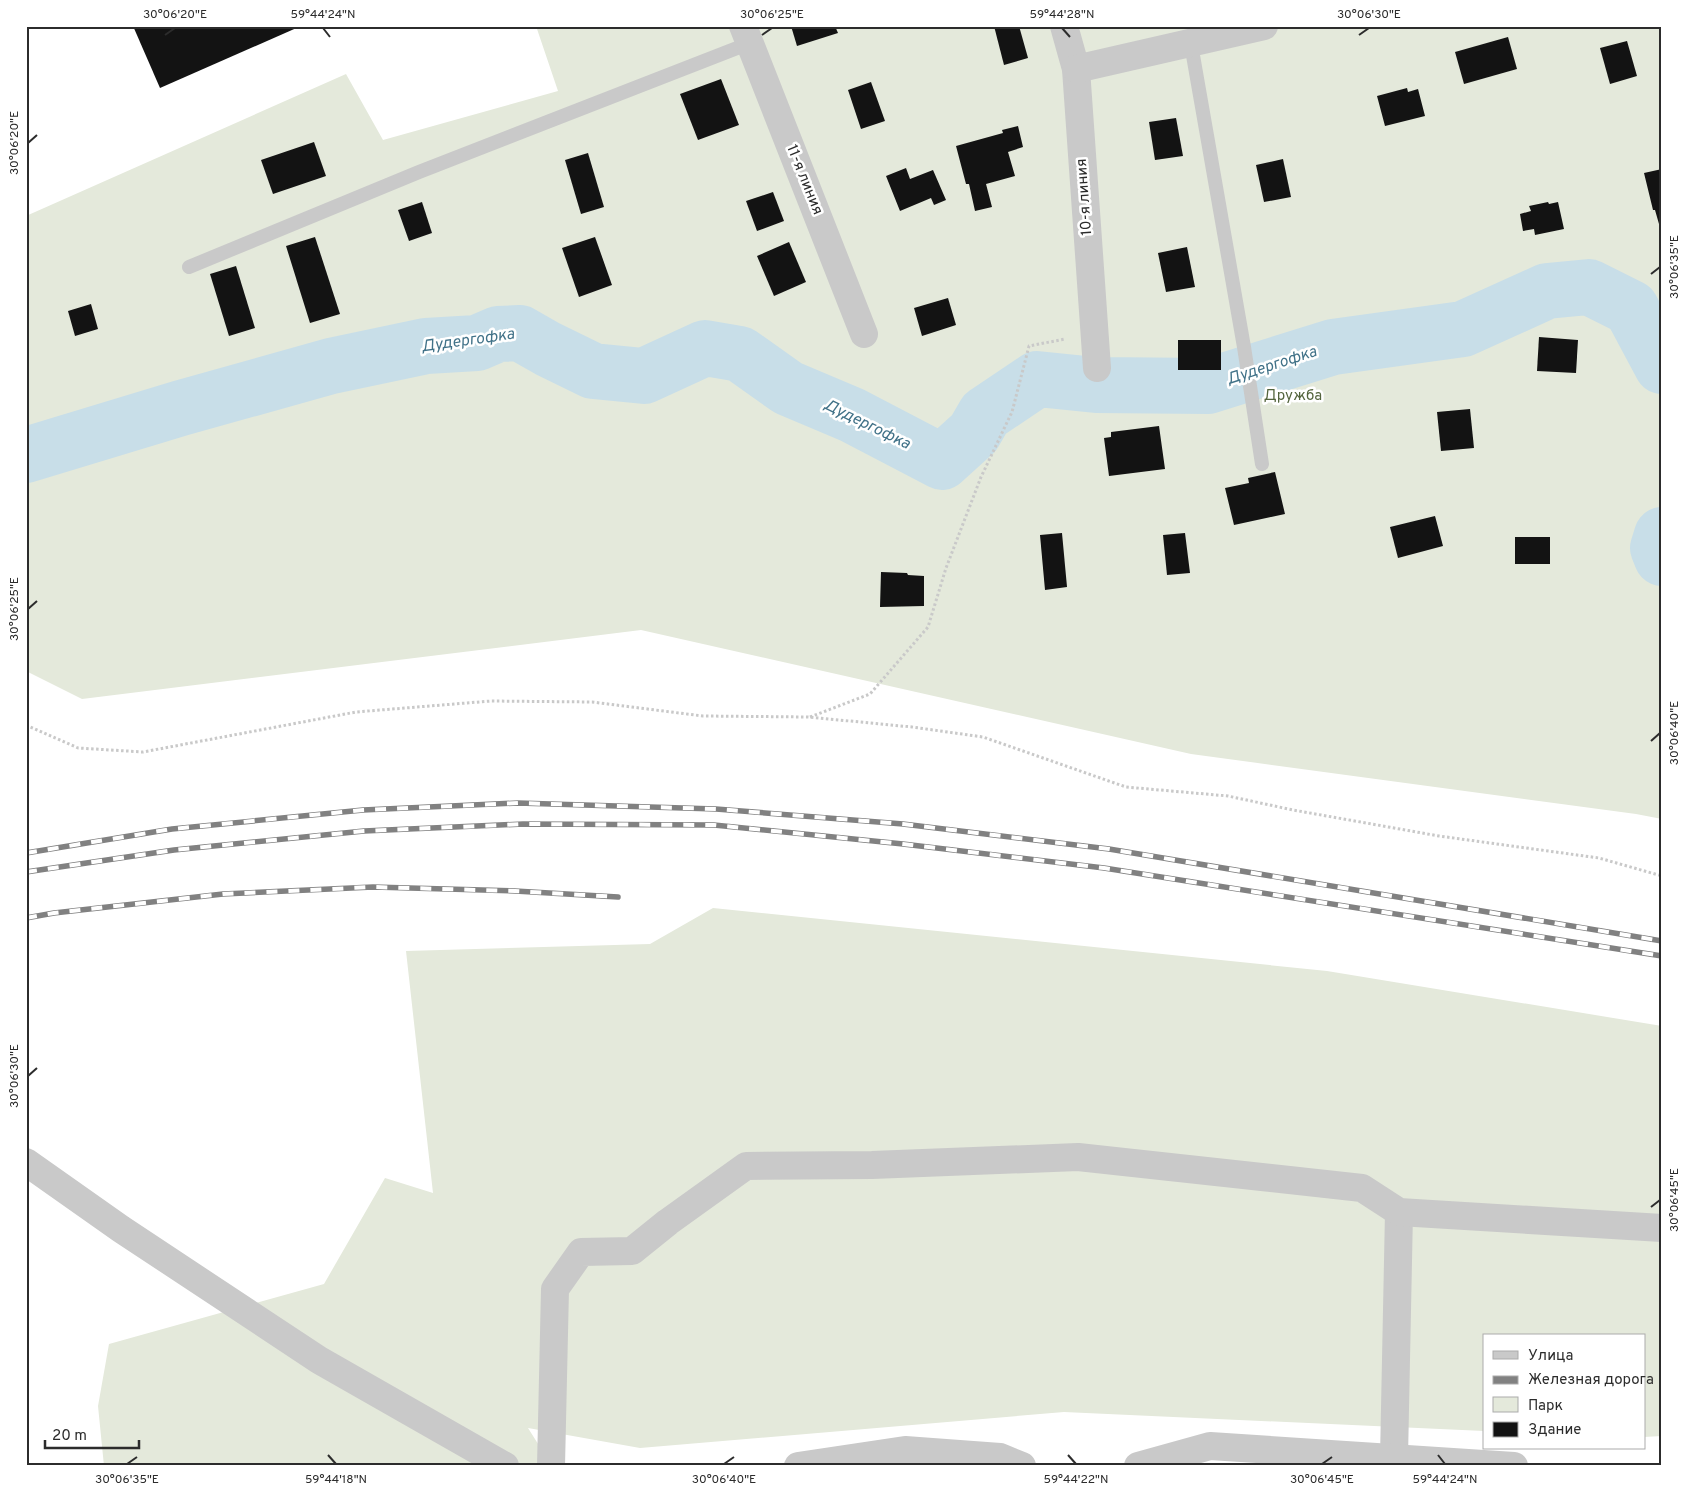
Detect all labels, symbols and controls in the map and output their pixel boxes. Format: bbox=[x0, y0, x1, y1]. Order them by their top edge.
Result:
text: 30°06'20"E bbox=[143, 7, 207, 23]
text: 59°44'24"N bbox=[291, 7, 355, 23]
text: 30°06'25"E bbox=[740, 7, 804, 23]
text: 59°44'28"N bbox=[1030, 7, 1094, 23]
text: 30°06'30"E bbox=[1337, 7, 1401, 23]
text: 30°06'20"E bbox=[7, 111, 23, 175]
street label: 11-я линия bbox=[781, 142, 827, 218]
street label: 10-я линия bbox=[1073, 158, 1097, 236]
text: 30°06'35"E bbox=[1667, 235, 1683, 299]
water label: Дудергофка bbox=[420, 324, 516, 357]
water label: Дудергофка bbox=[1224, 342, 1320, 390]
park label: Дружба bbox=[1264, 387, 1322, 406]
water label: Дудергофка bbox=[821, 396, 914, 455]
text: 30°06'25"E bbox=[7, 577, 23, 641]
text: 30°06'40"E bbox=[1667, 701, 1683, 765]
text: 30°06'30"E bbox=[7, 1044, 23, 1108]
text: 30°06'45"E bbox=[1667, 1168, 1683, 1232]
legend bbox=[1483, 1334, 1646, 1450]
text: Улица bbox=[1528, 1347, 1573, 1366]
text: Железная дорога bbox=[1528, 1371, 1654, 1390]
text: Парк bbox=[1528, 1397, 1563, 1416]
scale bar bbox=[45, 1417, 139, 1449]
text: Здание bbox=[1528, 1421, 1581, 1440]
text: 20 m bbox=[52, 1427, 87, 1446]
text: 30°06'35"E bbox=[95, 1472, 159, 1488]
text: 59°44'18"N bbox=[305, 1472, 367, 1488]
text: 30°06'40"E bbox=[692, 1472, 756, 1488]
text: 59°44'22"N bbox=[1044, 1472, 1108, 1488]
text: 30°06'45"E bbox=[1290, 1472, 1354, 1488]
text: 59°44'24"N bbox=[1413, 1472, 1477, 1488]

